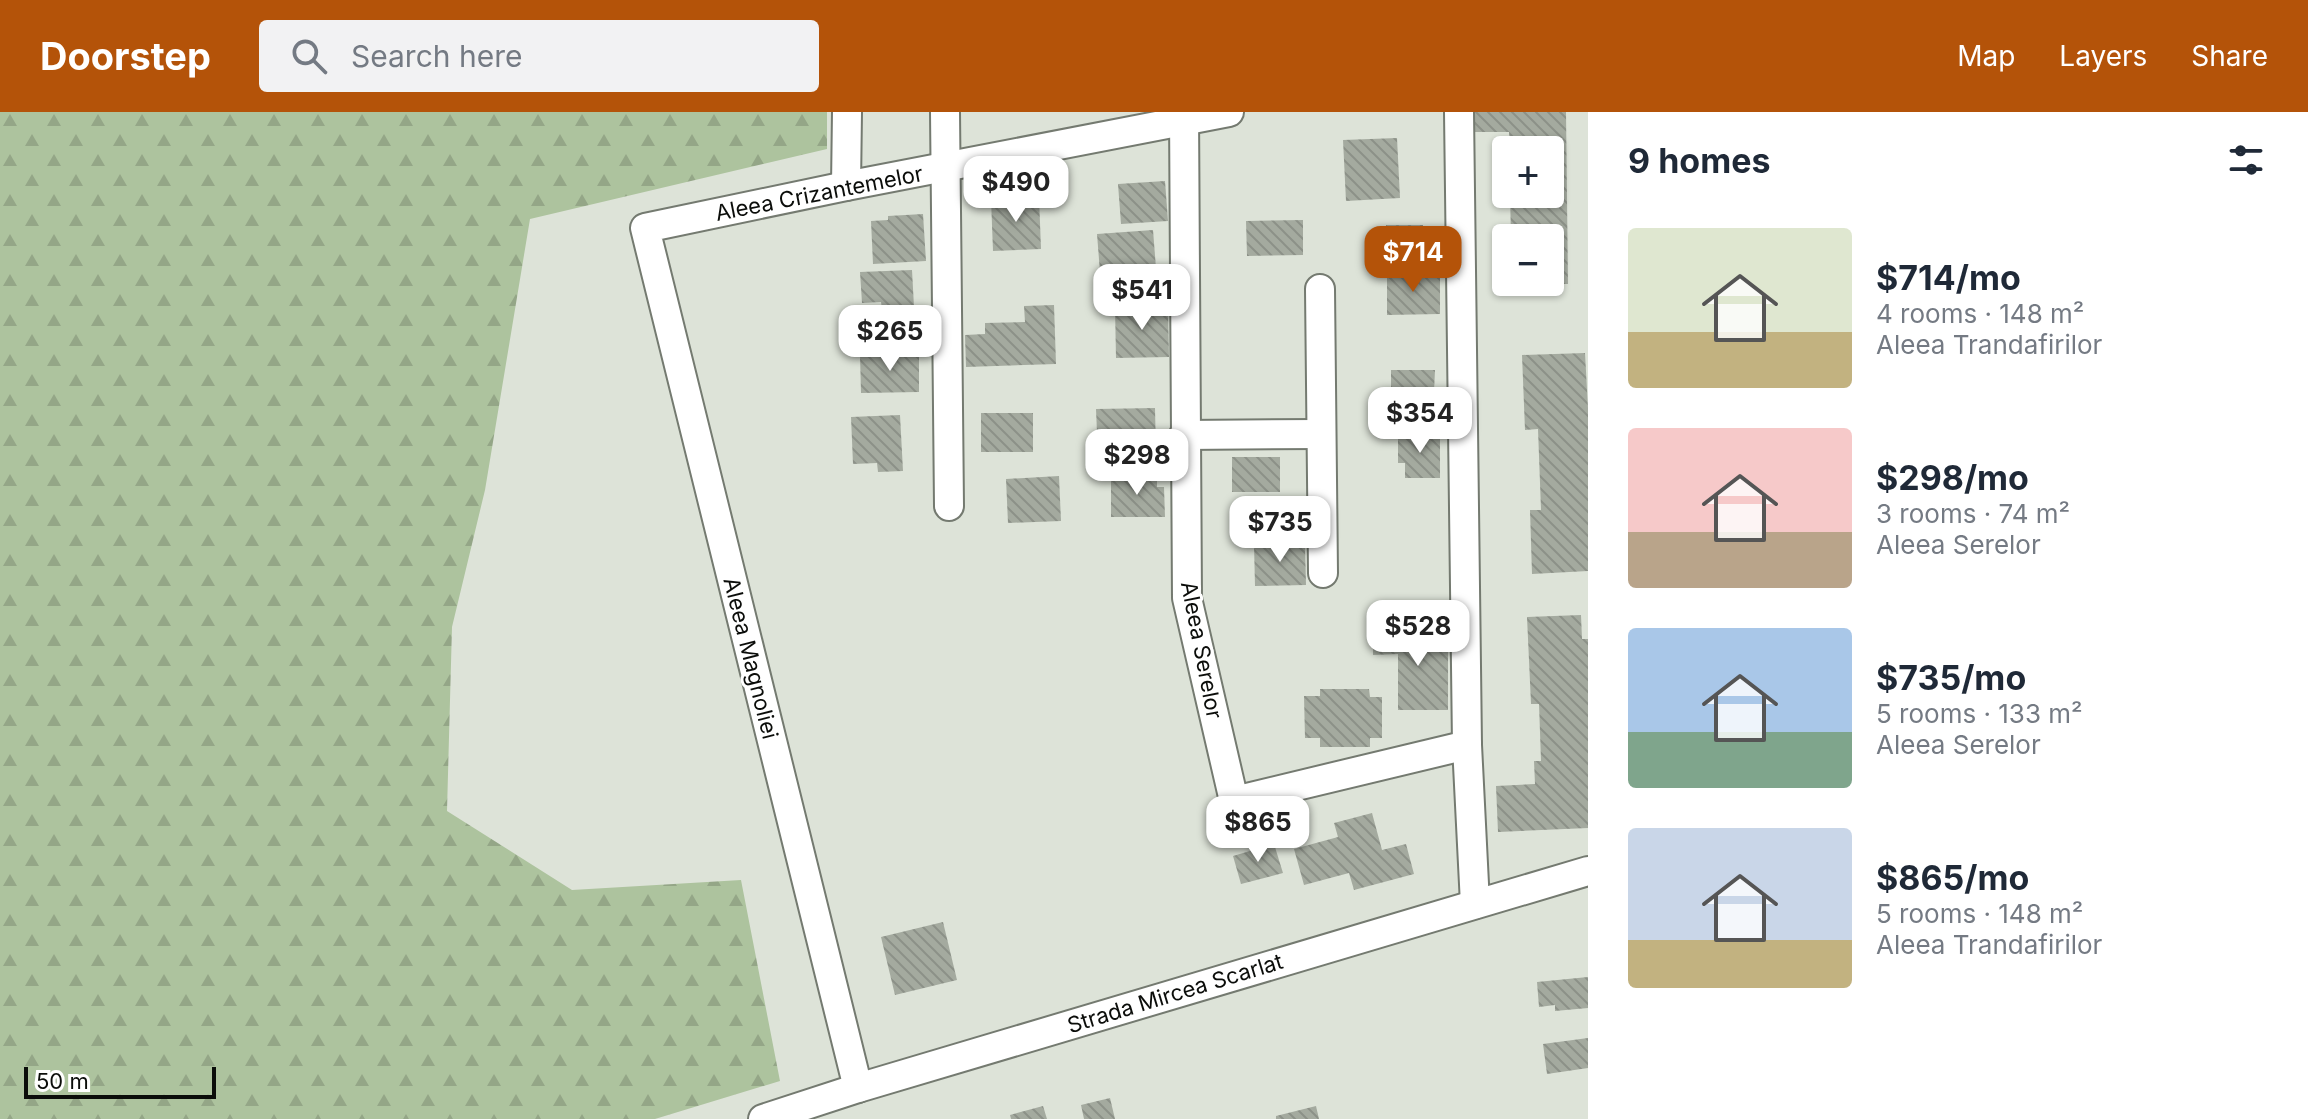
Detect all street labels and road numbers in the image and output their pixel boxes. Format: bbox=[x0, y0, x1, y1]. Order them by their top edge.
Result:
street label: Aleea Crizantemelor bbox=[713, 160, 925, 226]
street label: Aleea Magnoliei bbox=[718, 574, 784, 742]
street label: Aleea Serelor bbox=[1176, 579, 1228, 721]
street label: Strada Mircea Scarlat bbox=[1064, 948, 1286, 1038]

